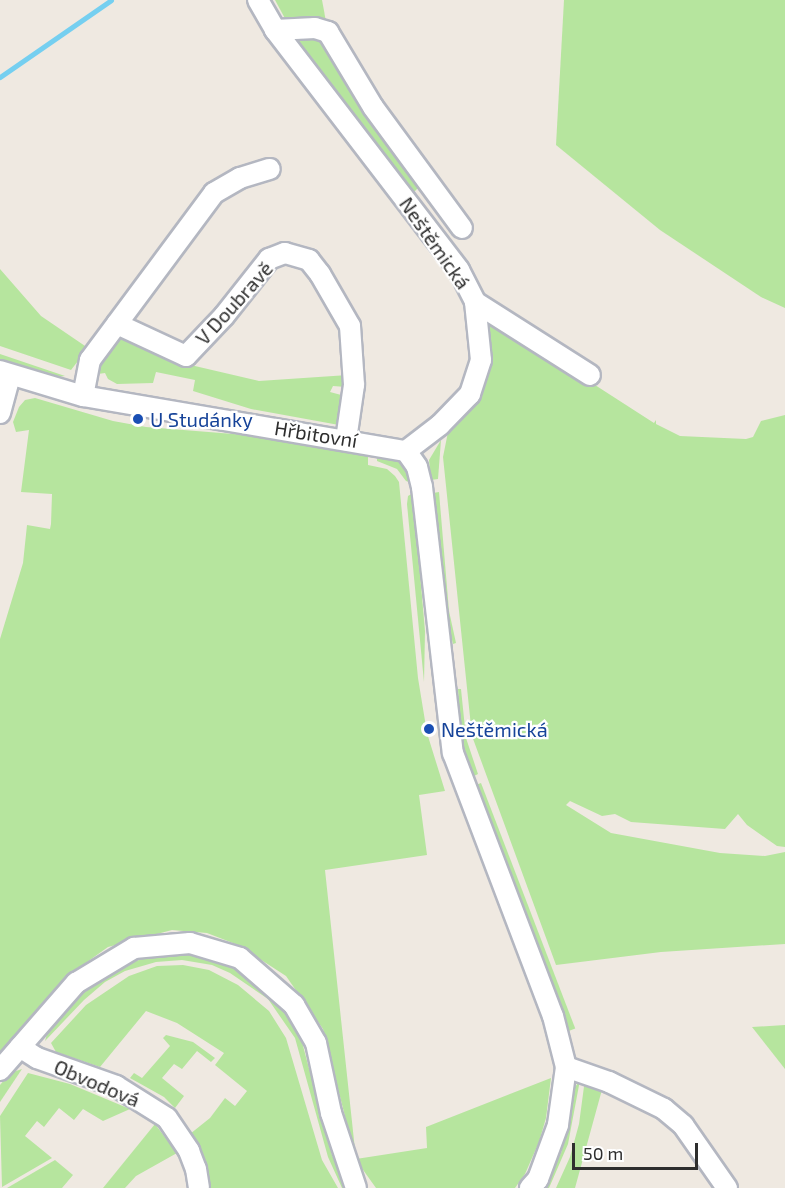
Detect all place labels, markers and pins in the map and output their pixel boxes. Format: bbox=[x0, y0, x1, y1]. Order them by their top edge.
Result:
place label: U Studánky bbox=[150, 407, 253, 431]
marker: U Studánky bbox=[131, 412, 145, 426]
place label: Neštěmická bbox=[441, 717, 548, 741]
marker: Neštěmická bbox=[422, 722, 436, 736]

